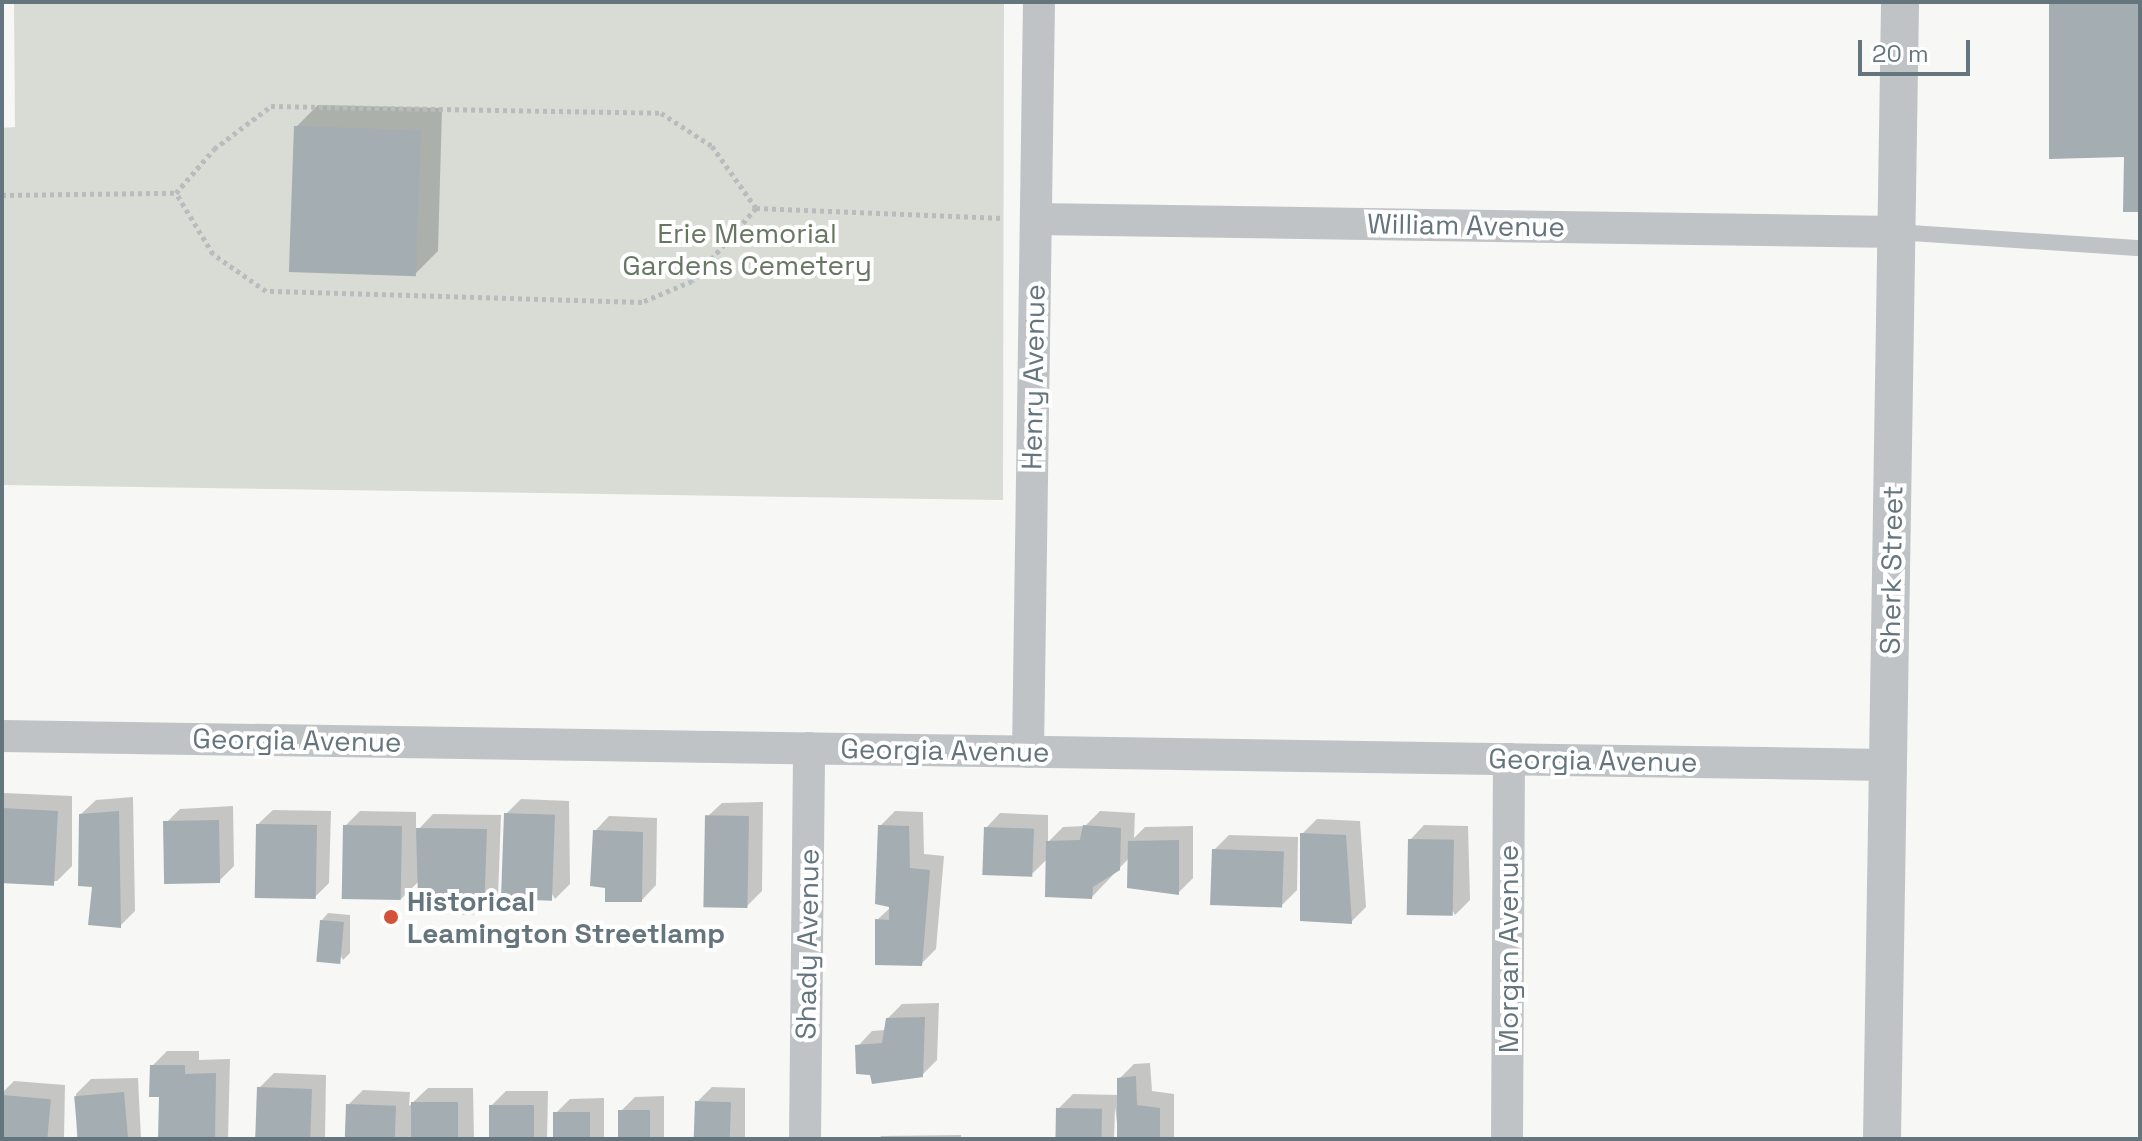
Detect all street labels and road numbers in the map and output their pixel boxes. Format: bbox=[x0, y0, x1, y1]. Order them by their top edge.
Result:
street label: William Avenue bbox=[1367, 206, 1565, 244]
street label: Henry Avenue bbox=[1015, 284, 1051, 470]
street label: Sherk Street bbox=[1873, 485, 1909, 655]
street label: Georgia Avenue bbox=[192, 721, 402, 759]
street label: Georgia Avenue bbox=[840, 731, 1050, 769]
street label: Georgia Avenue bbox=[1488, 741, 1698, 779]
street label: Morgan Avenue bbox=[1491, 845, 1525, 1053]
street label: Shady Avenue bbox=[789, 848, 825, 1040]

